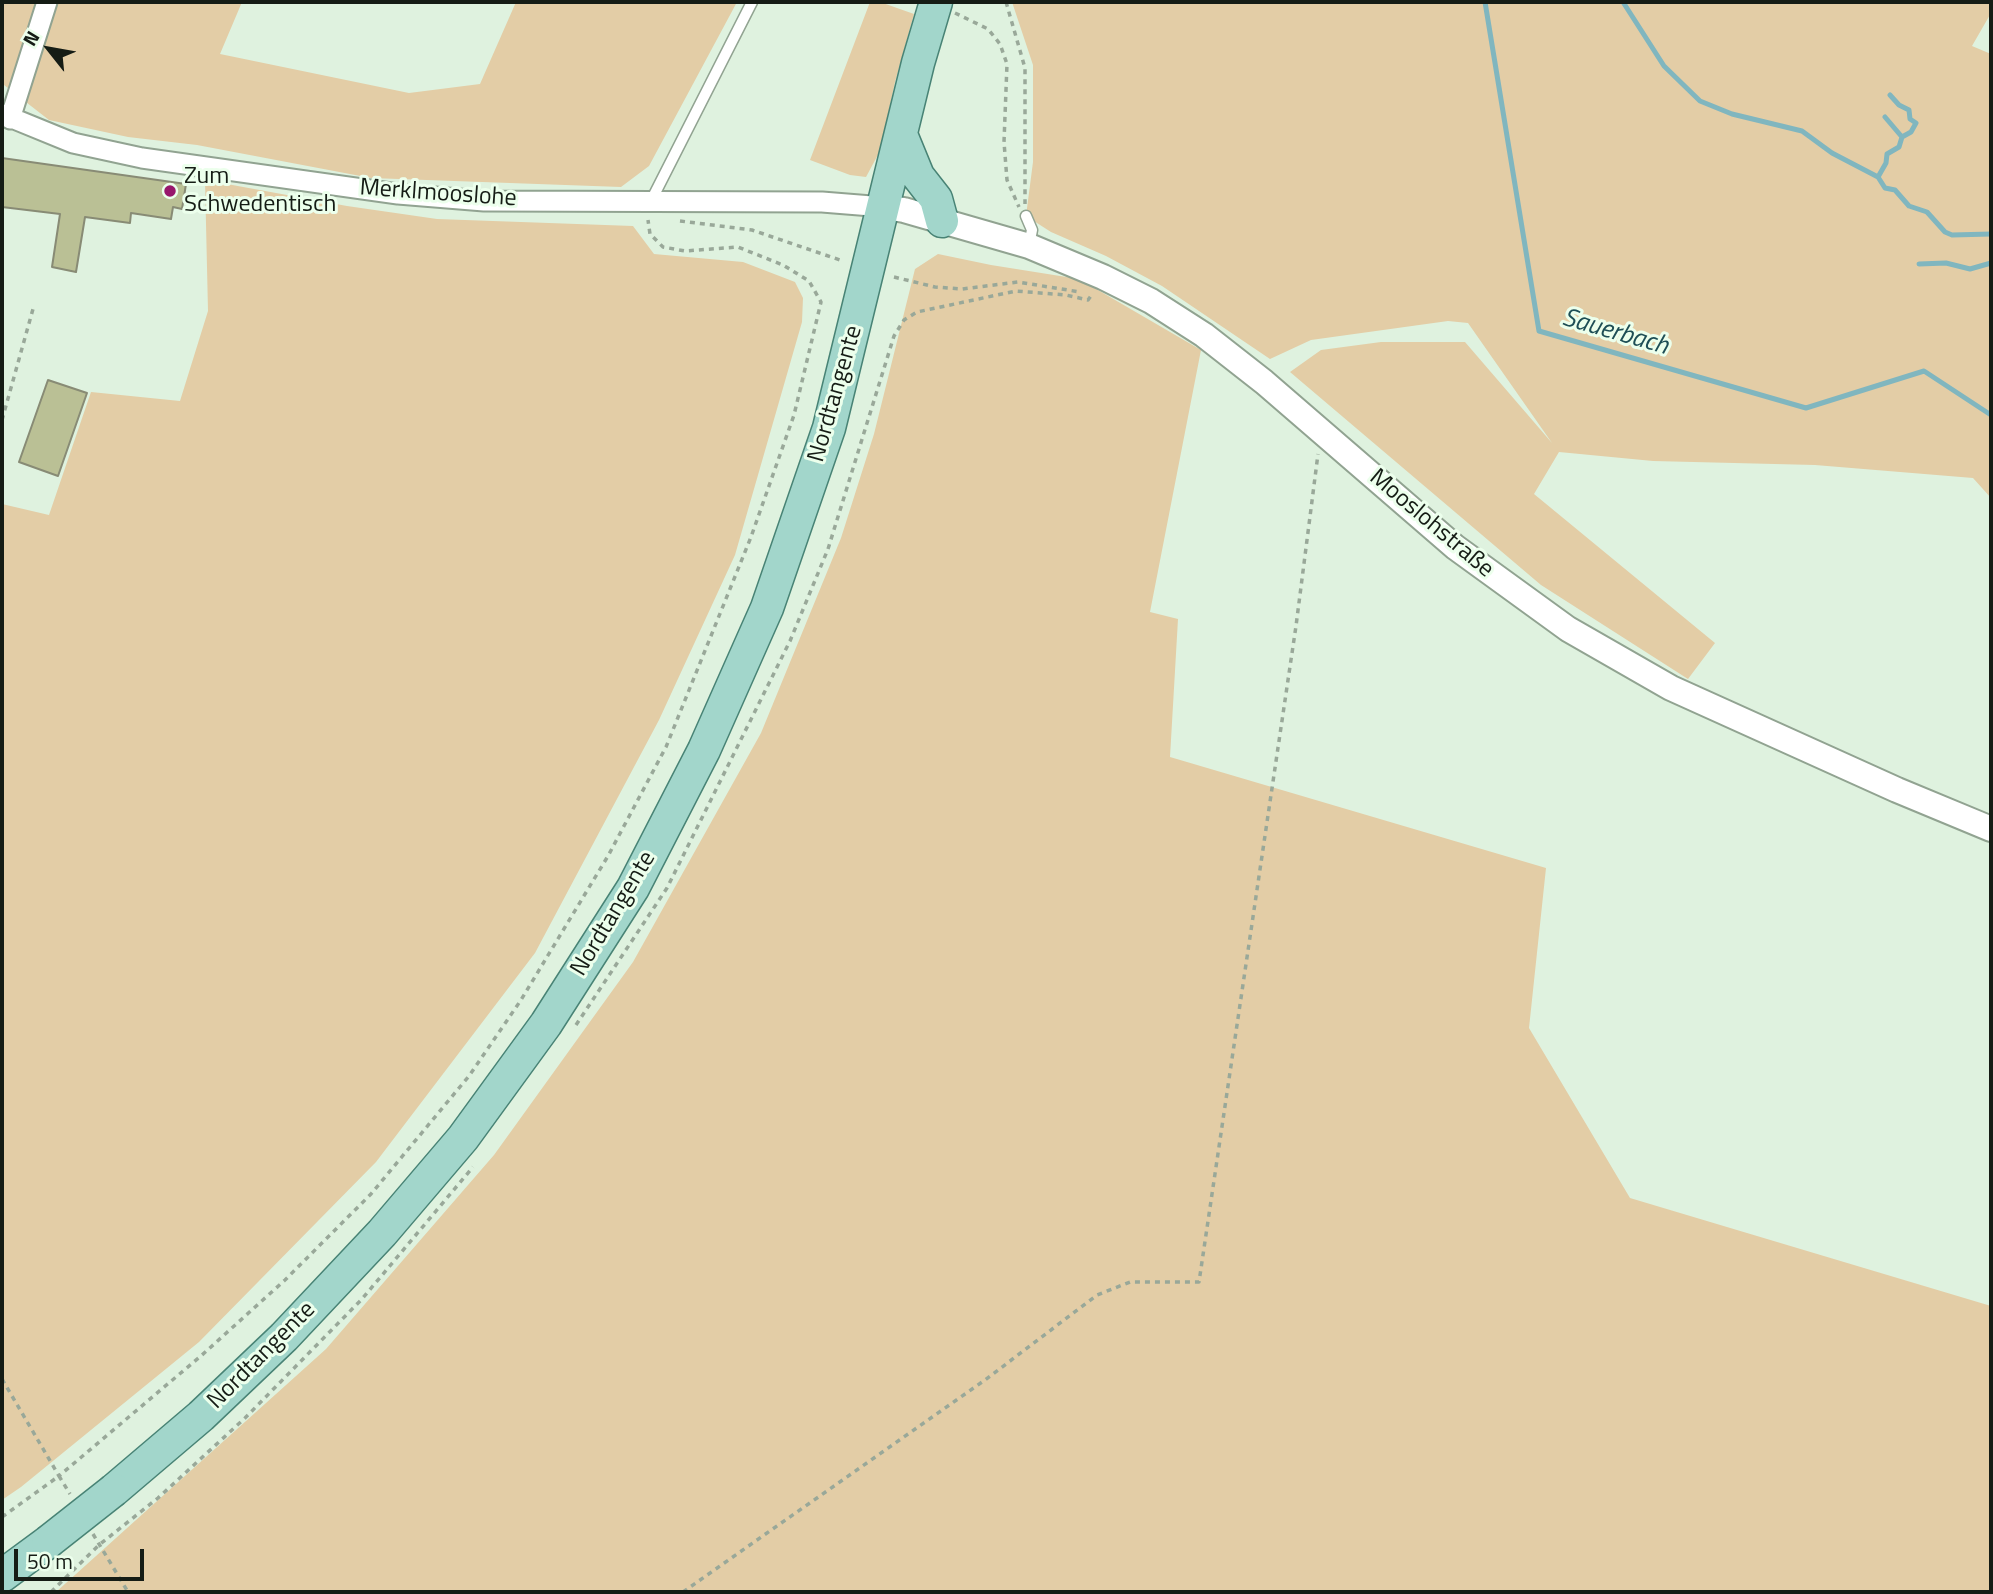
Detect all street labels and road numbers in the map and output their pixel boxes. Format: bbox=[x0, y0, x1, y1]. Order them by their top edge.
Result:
street label: Merklmooslohe bbox=[359, 174, 517, 214]
street label: Nordtangente bbox=[803, 322, 869, 466]
street label: Mooslohstraße bbox=[1363, 464, 1499, 584]
street label: Nordtangente bbox=[565, 846, 663, 982]
street label: Nordtangente bbox=[202, 1296, 322, 1416]

